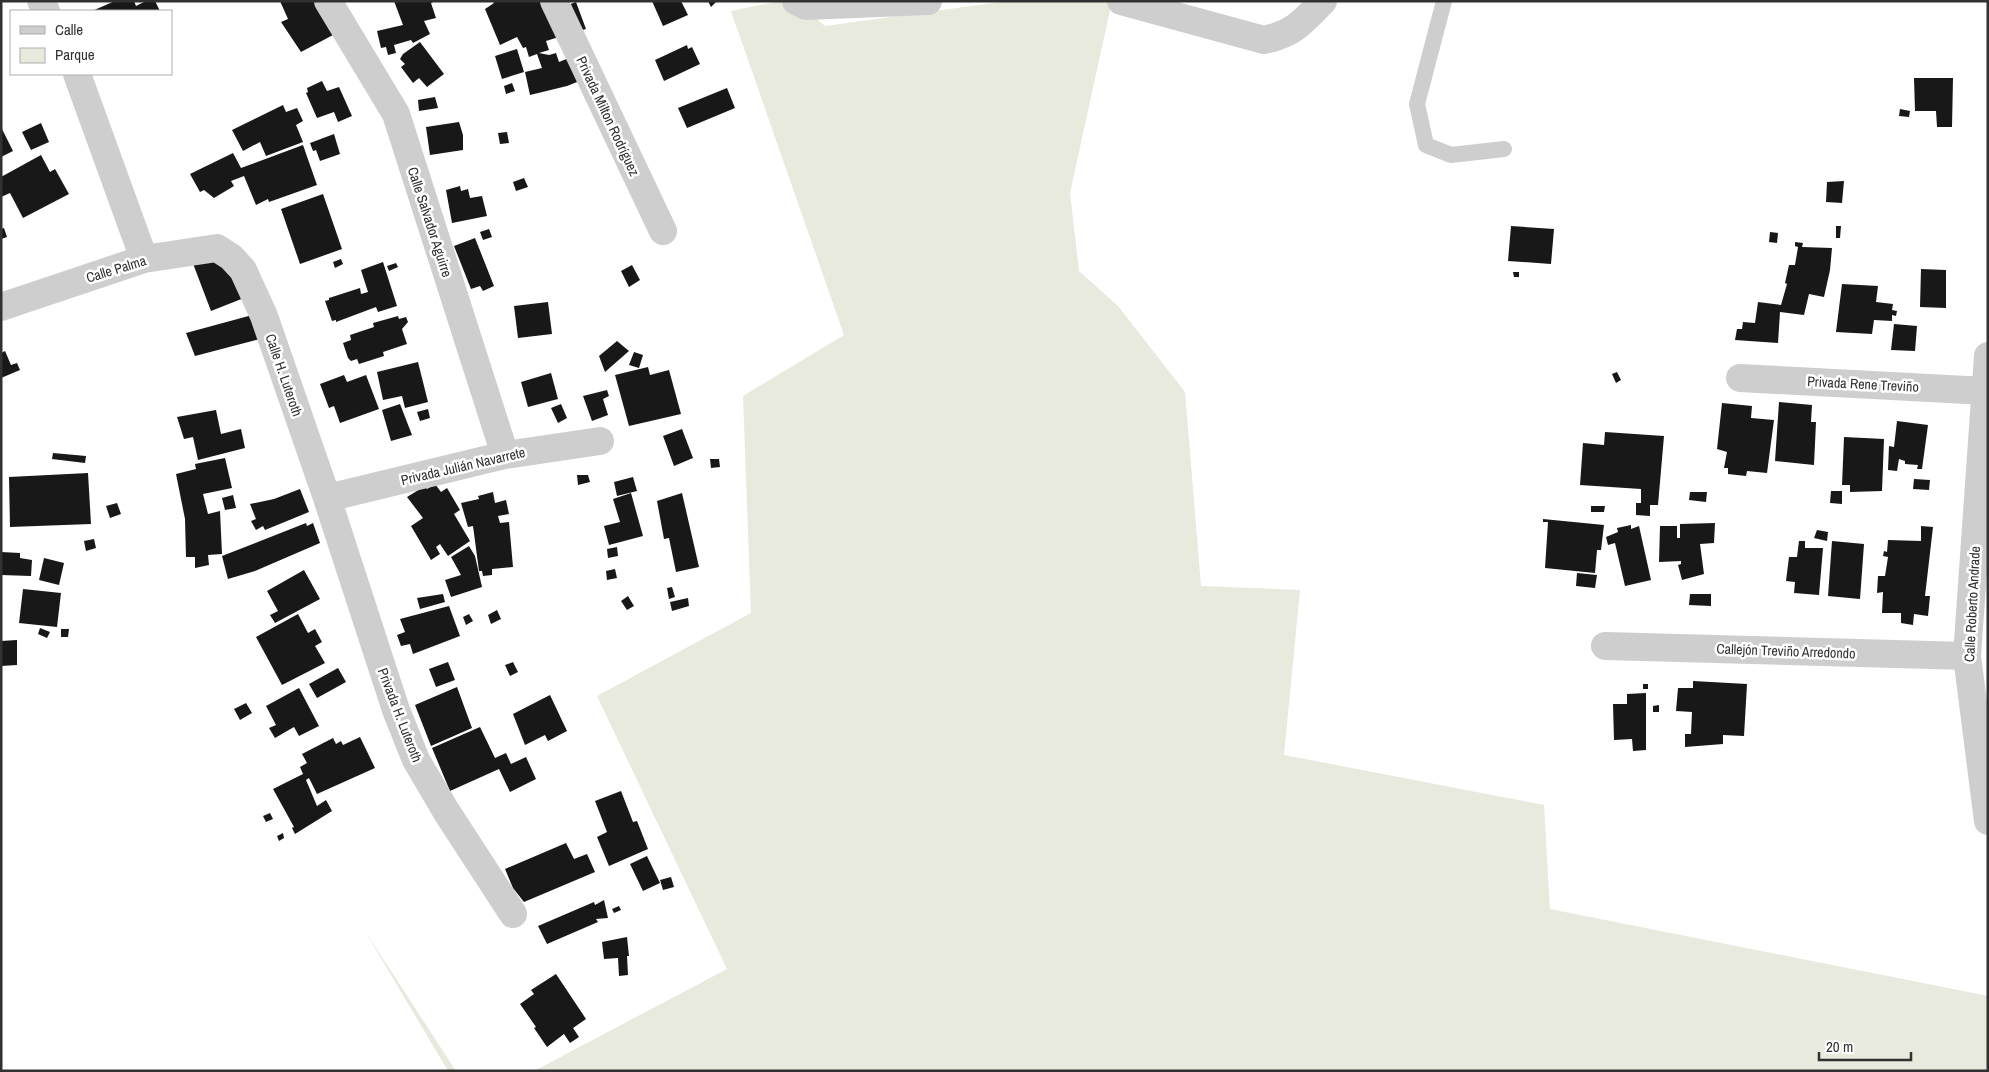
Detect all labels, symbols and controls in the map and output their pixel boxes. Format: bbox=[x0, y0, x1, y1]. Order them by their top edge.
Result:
legend bbox=[10, 10, 172, 75]
text: Calle bbox=[55, 19, 83, 40]
text: Parque bbox=[55, 44, 95, 65]
street label: Privada Milton Rodríguez bbox=[572, 53, 644, 179]
street label: Calle Salvador Aguirre bbox=[404, 165, 456, 279]
street label: Calle Palma bbox=[84, 251, 149, 287]
street label: Calle H. Luteroth bbox=[261, 331, 307, 419]
street label: Privada Rene Treviño bbox=[1807, 372, 1919, 396]
street label: Privada Julián Navarrete bbox=[399, 443, 527, 489]
street label: Calle Roberto Andrade bbox=[1960, 546, 1984, 662]
street label: Callejón Treviño Arredondo bbox=[1716, 640, 1856, 662]
street label: Privada H. Luteroth bbox=[374, 665, 426, 765]
scale bar bbox=[1819, 1030, 1912, 1062]
text: 20 m bbox=[1826, 1036, 1853, 1057]

